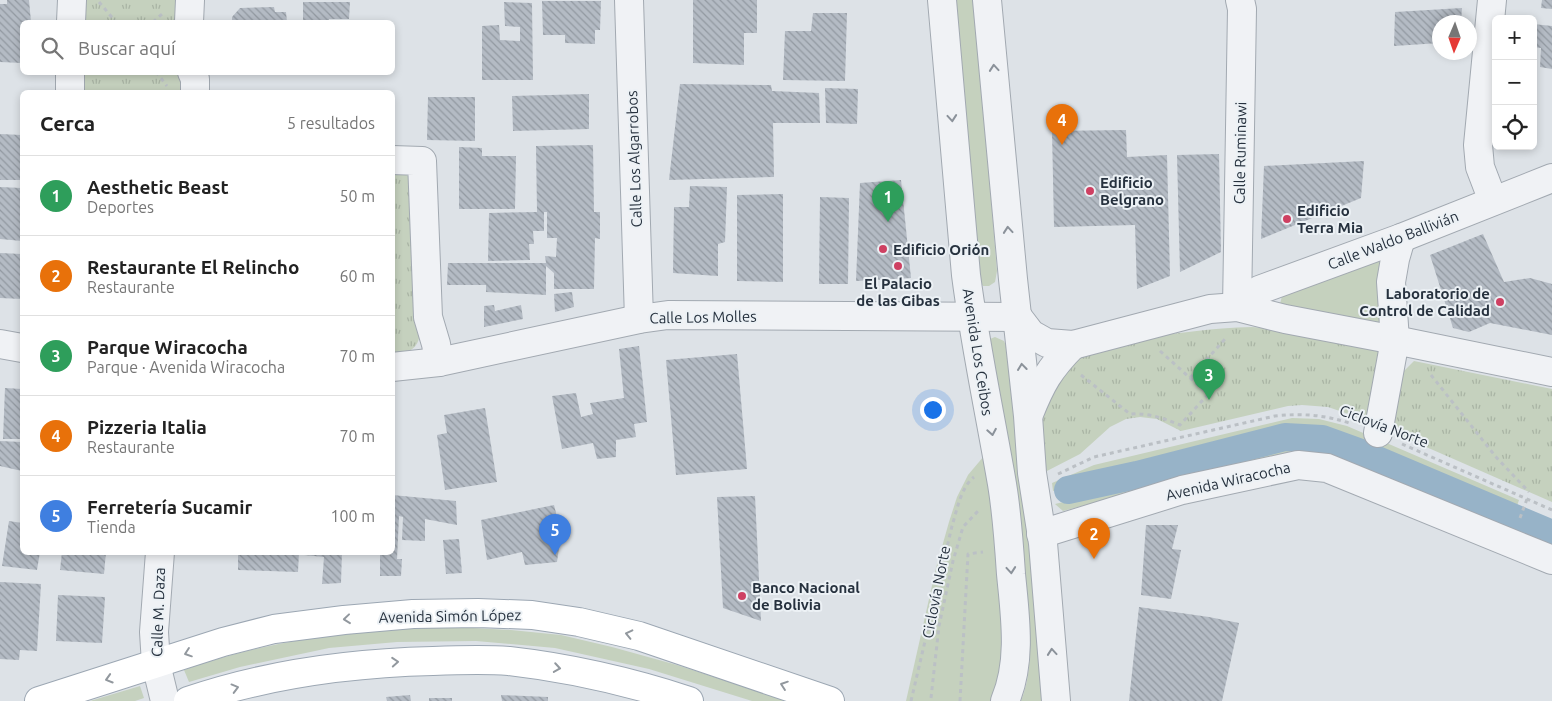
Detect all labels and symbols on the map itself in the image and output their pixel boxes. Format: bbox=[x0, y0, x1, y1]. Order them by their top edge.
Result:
north arrow bbox=[1432, 15, 1477, 60]
one-way arrow bbox=[988, 64, 999, 72]
street label: Calle Los Algarrobos bbox=[623, 90, 645, 228]
street label: Calle Ruminawi bbox=[1231, 102, 1249, 204]
pin: 4 bbox=[1046, 104, 1078, 145]
one-way arrow bbox=[947, 115, 958, 123]
place label: Edificio Belgrano bbox=[1100, 174, 1164, 208]
pin: 1 bbox=[872, 181, 904, 222]
marker: Edificio Belgrano bbox=[1084, 185, 1096, 197]
place label: Edificio Terra Mia bbox=[1297, 202, 1363, 236]
street label: Calle Waldo Ballivián bbox=[1325, 207, 1461, 273]
marker: Edificio Terra Mia bbox=[1281, 213, 1293, 225]
one-way arrow bbox=[1003, 226, 1014, 234]
place label: Edificio Orión bbox=[893, 241, 989, 258]
marker: Edificio Orión bbox=[877, 243, 889, 255]
marker: El Palacio de las Gibas bbox=[892, 260, 904, 272]
place label: El Palacio de las Gibas bbox=[856, 275, 940, 309]
place label: Laboratorio de Control de Calidad bbox=[1359, 285, 1490, 319]
street label: Avenida Los Ceibos bbox=[960, 287, 996, 417]
marker: Laboratorio de Control de Calidad bbox=[1494, 296, 1506, 308]
street label: Calle Los Molles bbox=[649, 308, 757, 326]
pin: 3 bbox=[1193, 359, 1225, 400]
one-way arrow bbox=[1017, 363, 1028, 371]
your location bbox=[920, 397, 946, 423]
street label: Ciclovía Norte bbox=[1337, 401, 1431, 451]
one-way arrow bbox=[987, 428, 997, 437]
street label: Avenida Wiracocha bbox=[1164, 458, 1292, 504]
pin: 5 bbox=[539, 514, 571, 555]
pin: 2 bbox=[1078, 518, 1110, 559]
street label: Ciclovía Norte bbox=[919, 544, 953, 640]
street label: Calle M. Daza bbox=[148, 567, 168, 657]
one-way arrow bbox=[1005, 567, 1016, 575]
place label: Banco Nacional de Bolivia bbox=[752, 579, 860, 613]
marker: Banco Nacional de Bolivia bbox=[736, 590, 748, 602]
street label: Avenida Simón López bbox=[378, 606, 522, 626]
one-way arrow bbox=[342, 614, 350, 625]
one-way arrow bbox=[625, 629, 634, 640]
one-way arrow bbox=[184, 647, 193, 657]
one-way arrow bbox=[1046, 648, 1057, 656]
one-way arrow bbox=[391, 657, 399, 668]
one-way arrow bbox=[553, 662, 561, 672]
one-way arrow bbox=[106, 673, 114, 683]
one-way arrow bbox=[780, 681, 788, 691]
one-way arrow bbox=[230, 683, 238, 693]

